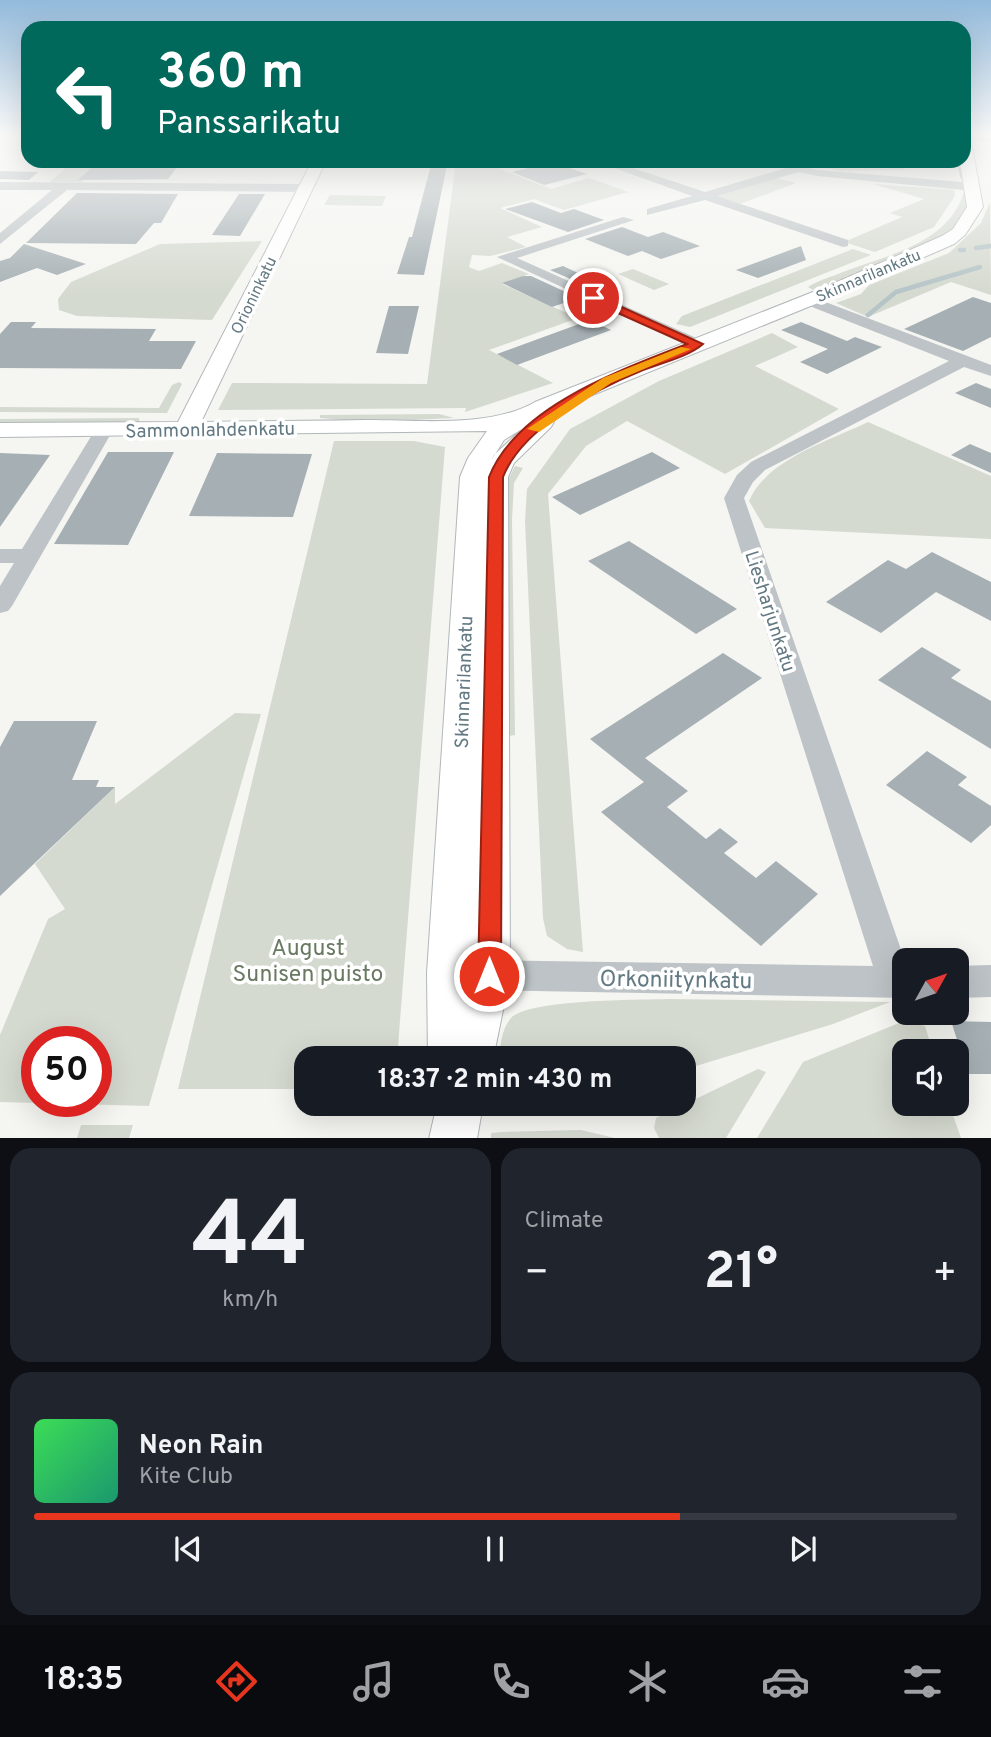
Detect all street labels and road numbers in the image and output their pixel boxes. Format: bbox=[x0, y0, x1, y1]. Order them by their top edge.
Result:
street label: Skinnarilankatu bbox=[813, 246, 924, 308]
street label: Orioninkatu bbox=[227, 254, 282, 338]
street label: Sammonlahdenkatu bbox=[125, 418, 295, 444]
street label: Liesharjunkatu bbox=[738, 548, 800, 675]
street label: Skinnarilankatu bbox=[451, 615, 479, 749]
street label: Orkoniitynkatu bbox=[599, 966, 753, 997]

